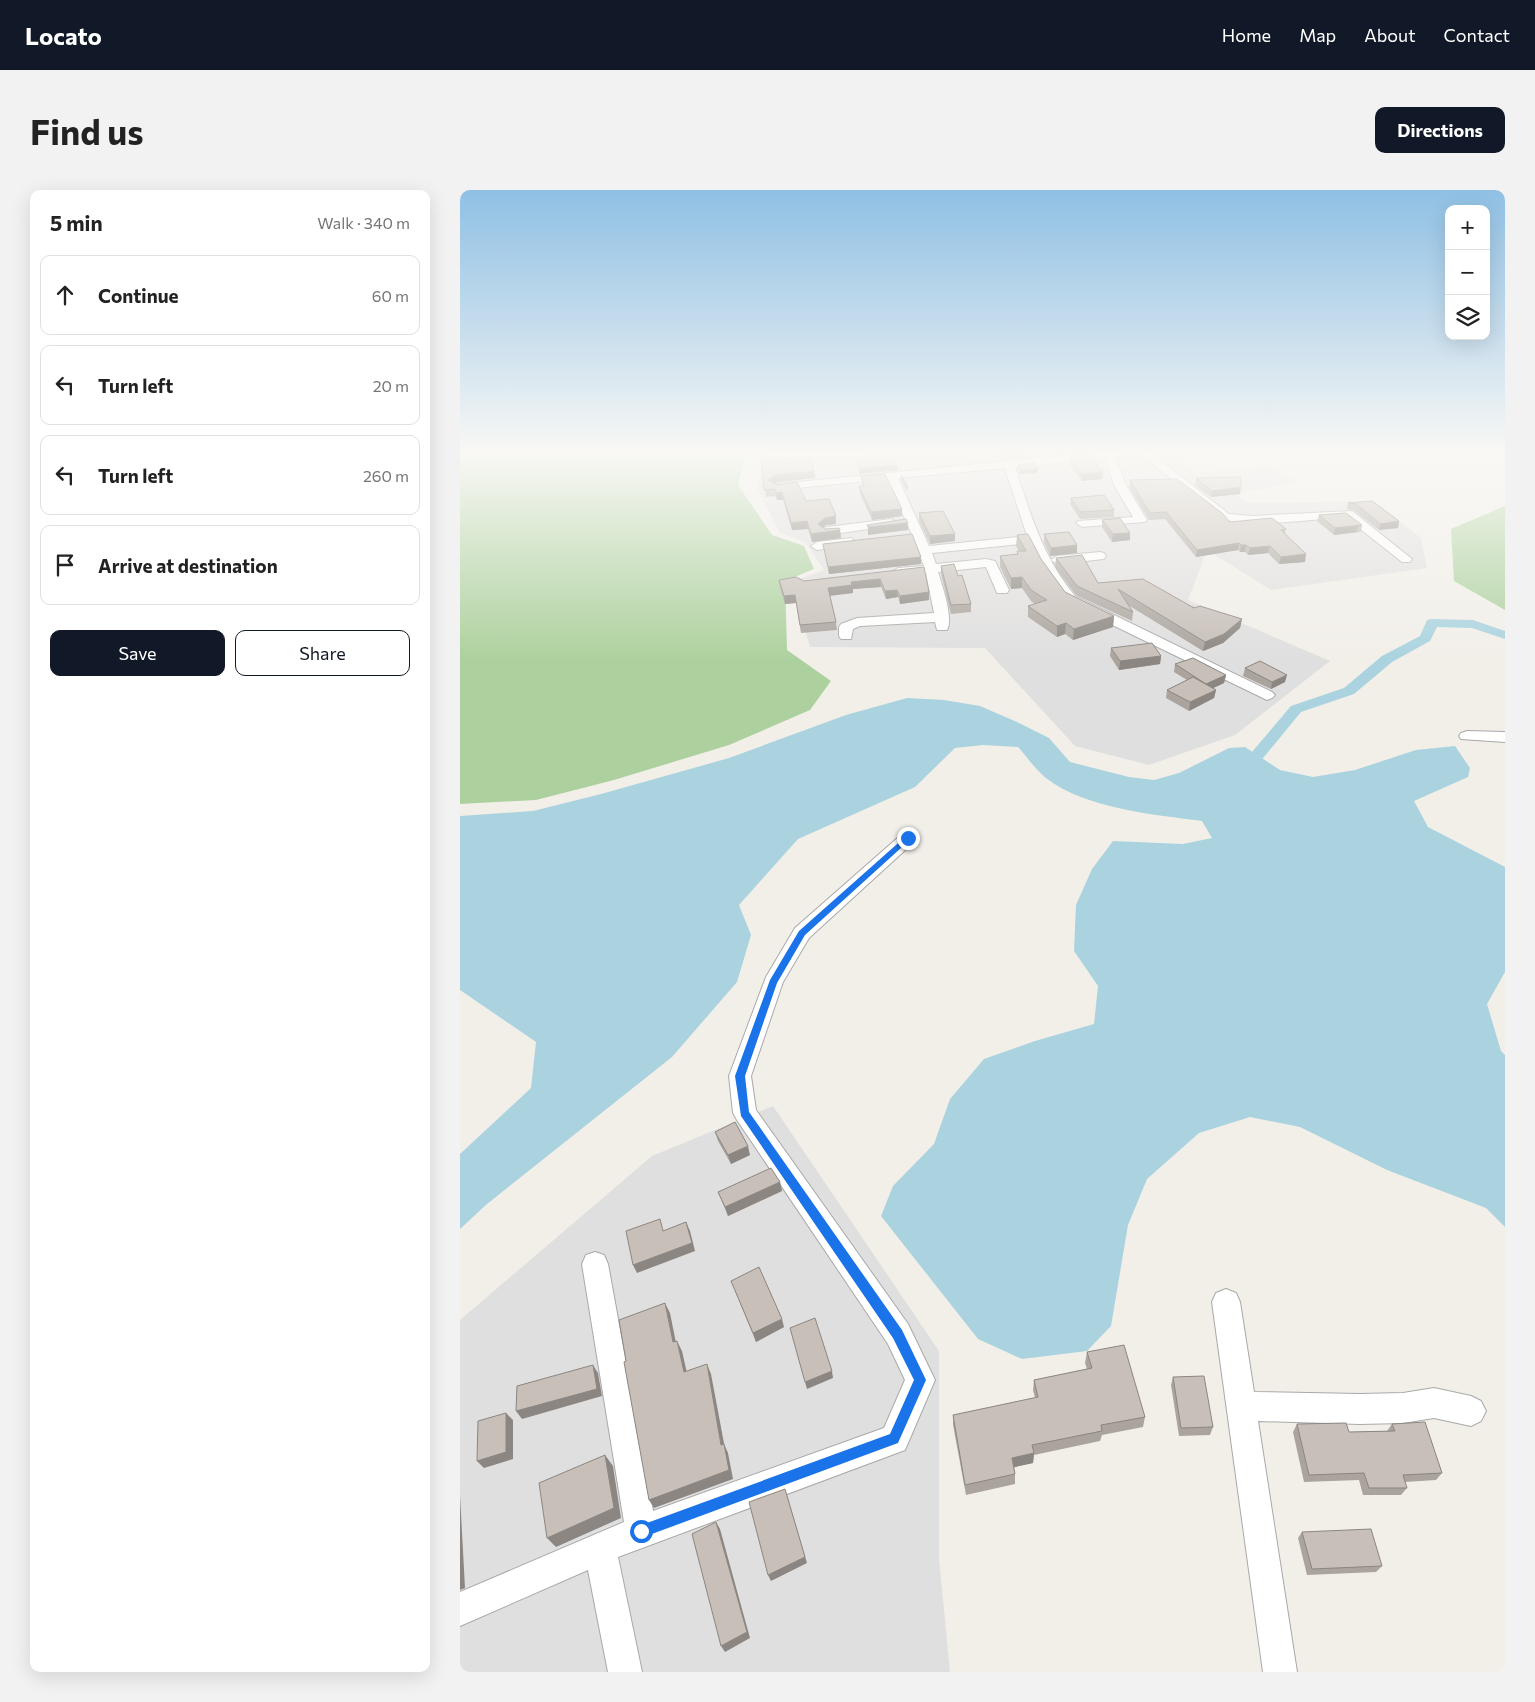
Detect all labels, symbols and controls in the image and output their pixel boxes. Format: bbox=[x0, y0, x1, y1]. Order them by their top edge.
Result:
text: Locato bbox=[25, 21, 102, 50]
text: Home bbox=[1222, 24, 1271, 46]
text: Map bbox=[1299, 24, 1336, 46]
text: About bbox=[1364, 24, 1416, 46]
text: Contact bbox=[1444, 24, 1510, 46]
button: Directions bbox=[1375, 107, 1505, 153]
text: Find us bbox=[30, 109, 144, 152]
map controls bbox=[1445, 205, 1490, 340]
button: + bbox=[1445, 205, 1490, 250]
text: 5 min bbox=[50, 210, 103, 235]
text: Walk · 340 m bbox=[317, 213, 410, 232]
button: − bbox=[1445, 250, 1490, 295]
icon: ahead bbox=[51, 281, 79, 309]
text: Continue bbox=[98, 284, 178, 307]
text: 60 m bbox=[372, 286, 409, 305]
button: layers bbox=[1445, 295, 1490, 340]
icon: left bbox=[51, 371, 79, 399]
text: Turn left bbox=[98, 374, 173, 397]
text: 20 m bbox=[373, 376, 409, 395]
icon: left bbox=[51, 461, 79, 489]
text: Turn left bbox=[98, 464, 173, 487]
text: 260 m bbox=[363, 466, 409, 485]
icon: arrive bbox=[51, 551, 79, 579]
text: Arrive at destination bbox=[98, 554, 278, 577]
button: Save bbox=[50, 630, 225, 676]
button: Share bbox=[235, 630, 410, 676]
route end bbox=[897, 827, 920, 850]
route start bbox=[630, 1520, 653, 1543]

